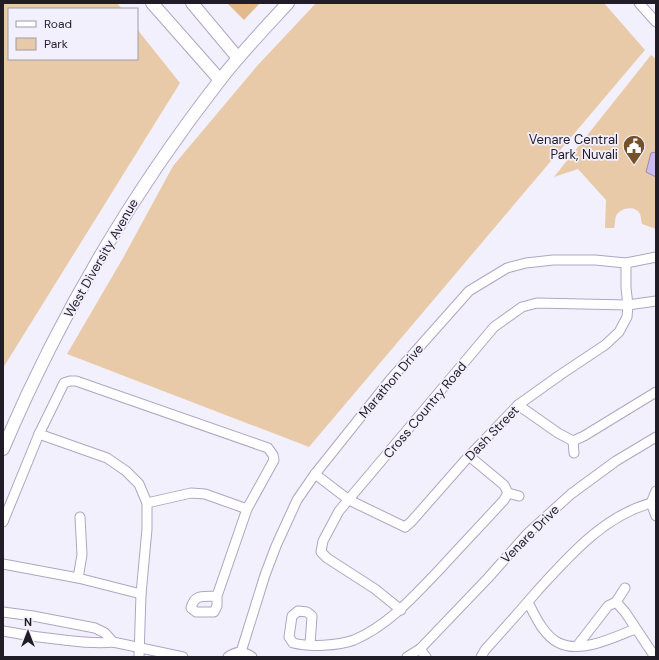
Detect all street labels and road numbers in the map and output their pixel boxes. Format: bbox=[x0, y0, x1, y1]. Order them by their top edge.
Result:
street label: West Diversity Avenue bbox=[60, 196, 142, 320]
street label: Marathon Drive bbox=[355, 340, 427, 422]
street label: Cross Country Road bbox=[380, 358, 470, 462]
street label: Dash Street bbox=[461, 402, 523, 464]
street label: Venare Drive bbox=[497, 501, 563, 567]

